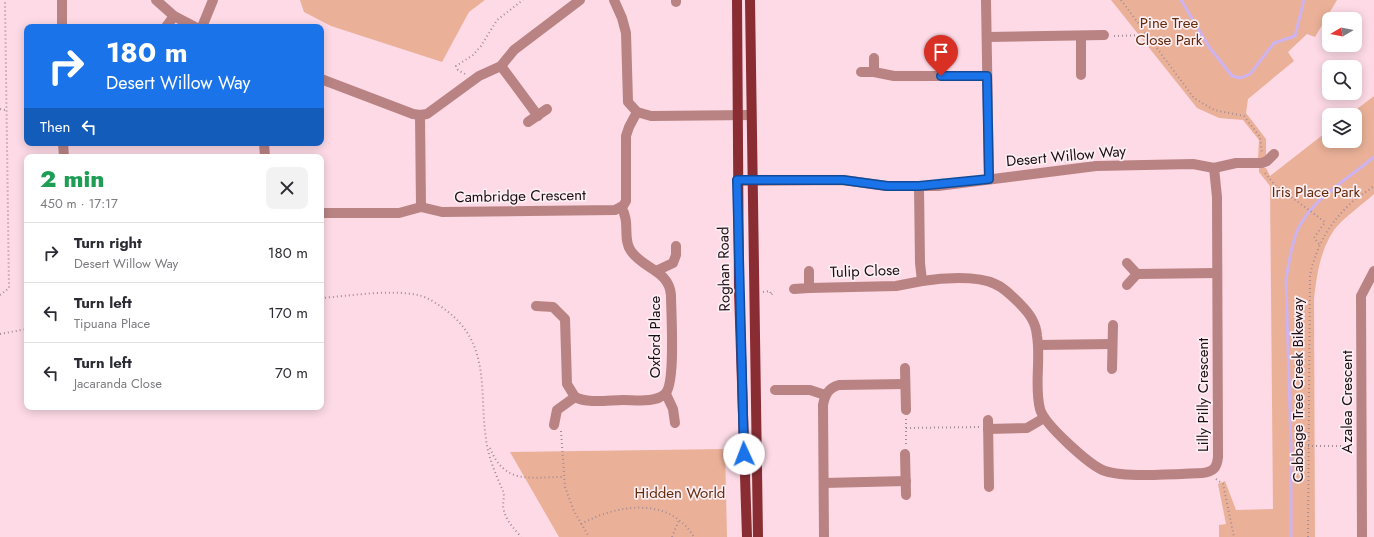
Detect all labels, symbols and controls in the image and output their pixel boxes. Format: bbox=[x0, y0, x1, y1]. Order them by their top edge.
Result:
park label: Pine Tree Close Park bbox=[1136, 12, 1203, 51]
north arrow bbox=[1322, 12, 1362, 52]
map controls bbox=[1322, 12, 1362, 148]
text: 180 m bbox=[106, 32, 188, 73]
pin bbox=[924, 35, 958, 76]
icon: right bbox=[40, 40, 92, 92]
icon: arrive bbox=[930, 41, 952, 63]
button: search bbox=[1322, 60, 1362, 100]
text: Desert Willow Way bbox=[106, 70, 250, 96]
button: layers bbox=[1322, 108, 1362, 148]
text: Then bbox=[40, 116, 70, 138]
icon: left bbox=[78, 116, 100, 138]
street label: Desert Willow Way bbox=[1005, 140, 1127, 172]
text: 2 min bbox=[40, 161, 104, 196]
button: close bbox=[266, 167, 308, 209]
park label: Iris Place Park bbox=[1272, 181, 1361, 203]
street label: Cambridge Crescent bbox=[454, 184, 586, 208]
text: 450 m · 17:17 bbox=[40, 194, 118, 213]
street label: Roghan Road bbox=[712, 226, 736, 312]
text: Turn right bbox=[74, 232, 142, 254]
icon: right bbox=[40, 242, 62, 264]
text: 180 m bbox=[268, 242, 308, 264]
text: Desert Willow Way bbox=[74, 254, 178, 273]
street label: Tulip Close bbox=[830, 259, 900, 283]
text: Turn left bbox=[74, 292, 132, 314]
street label: Oxford Place bbox=[644, 295, 666, 378]
street label: Cabbage Tree Creek Bikeway bbox=[1287, 297, 1309, 483]
icon: left bbox=[40, 302, 62, 324]
text: 170 m bbox=[268, 302, 308, 324]
text: Tipuana Place bbox=[74, 314, 150, 333]
street label: Lilly Pilly Crescent bbox=[1192, 338, 1214, 452]
street label: Azalea Crescent bbox=[1336, 350, 1358, 454]
text: Turn left bbox=[74, 352, 132, 374]
icon: left bbox=[40, 362, 62, 384]
text: 70 m bbox=[275, 362, 308, 384]
text: Jacaranda Close bbox=[74, 374, 162, 393]
position arrow bbox=[723, 433, 765, 475]
park label: Hidden World bbox=[635, 482, 725, 504]

